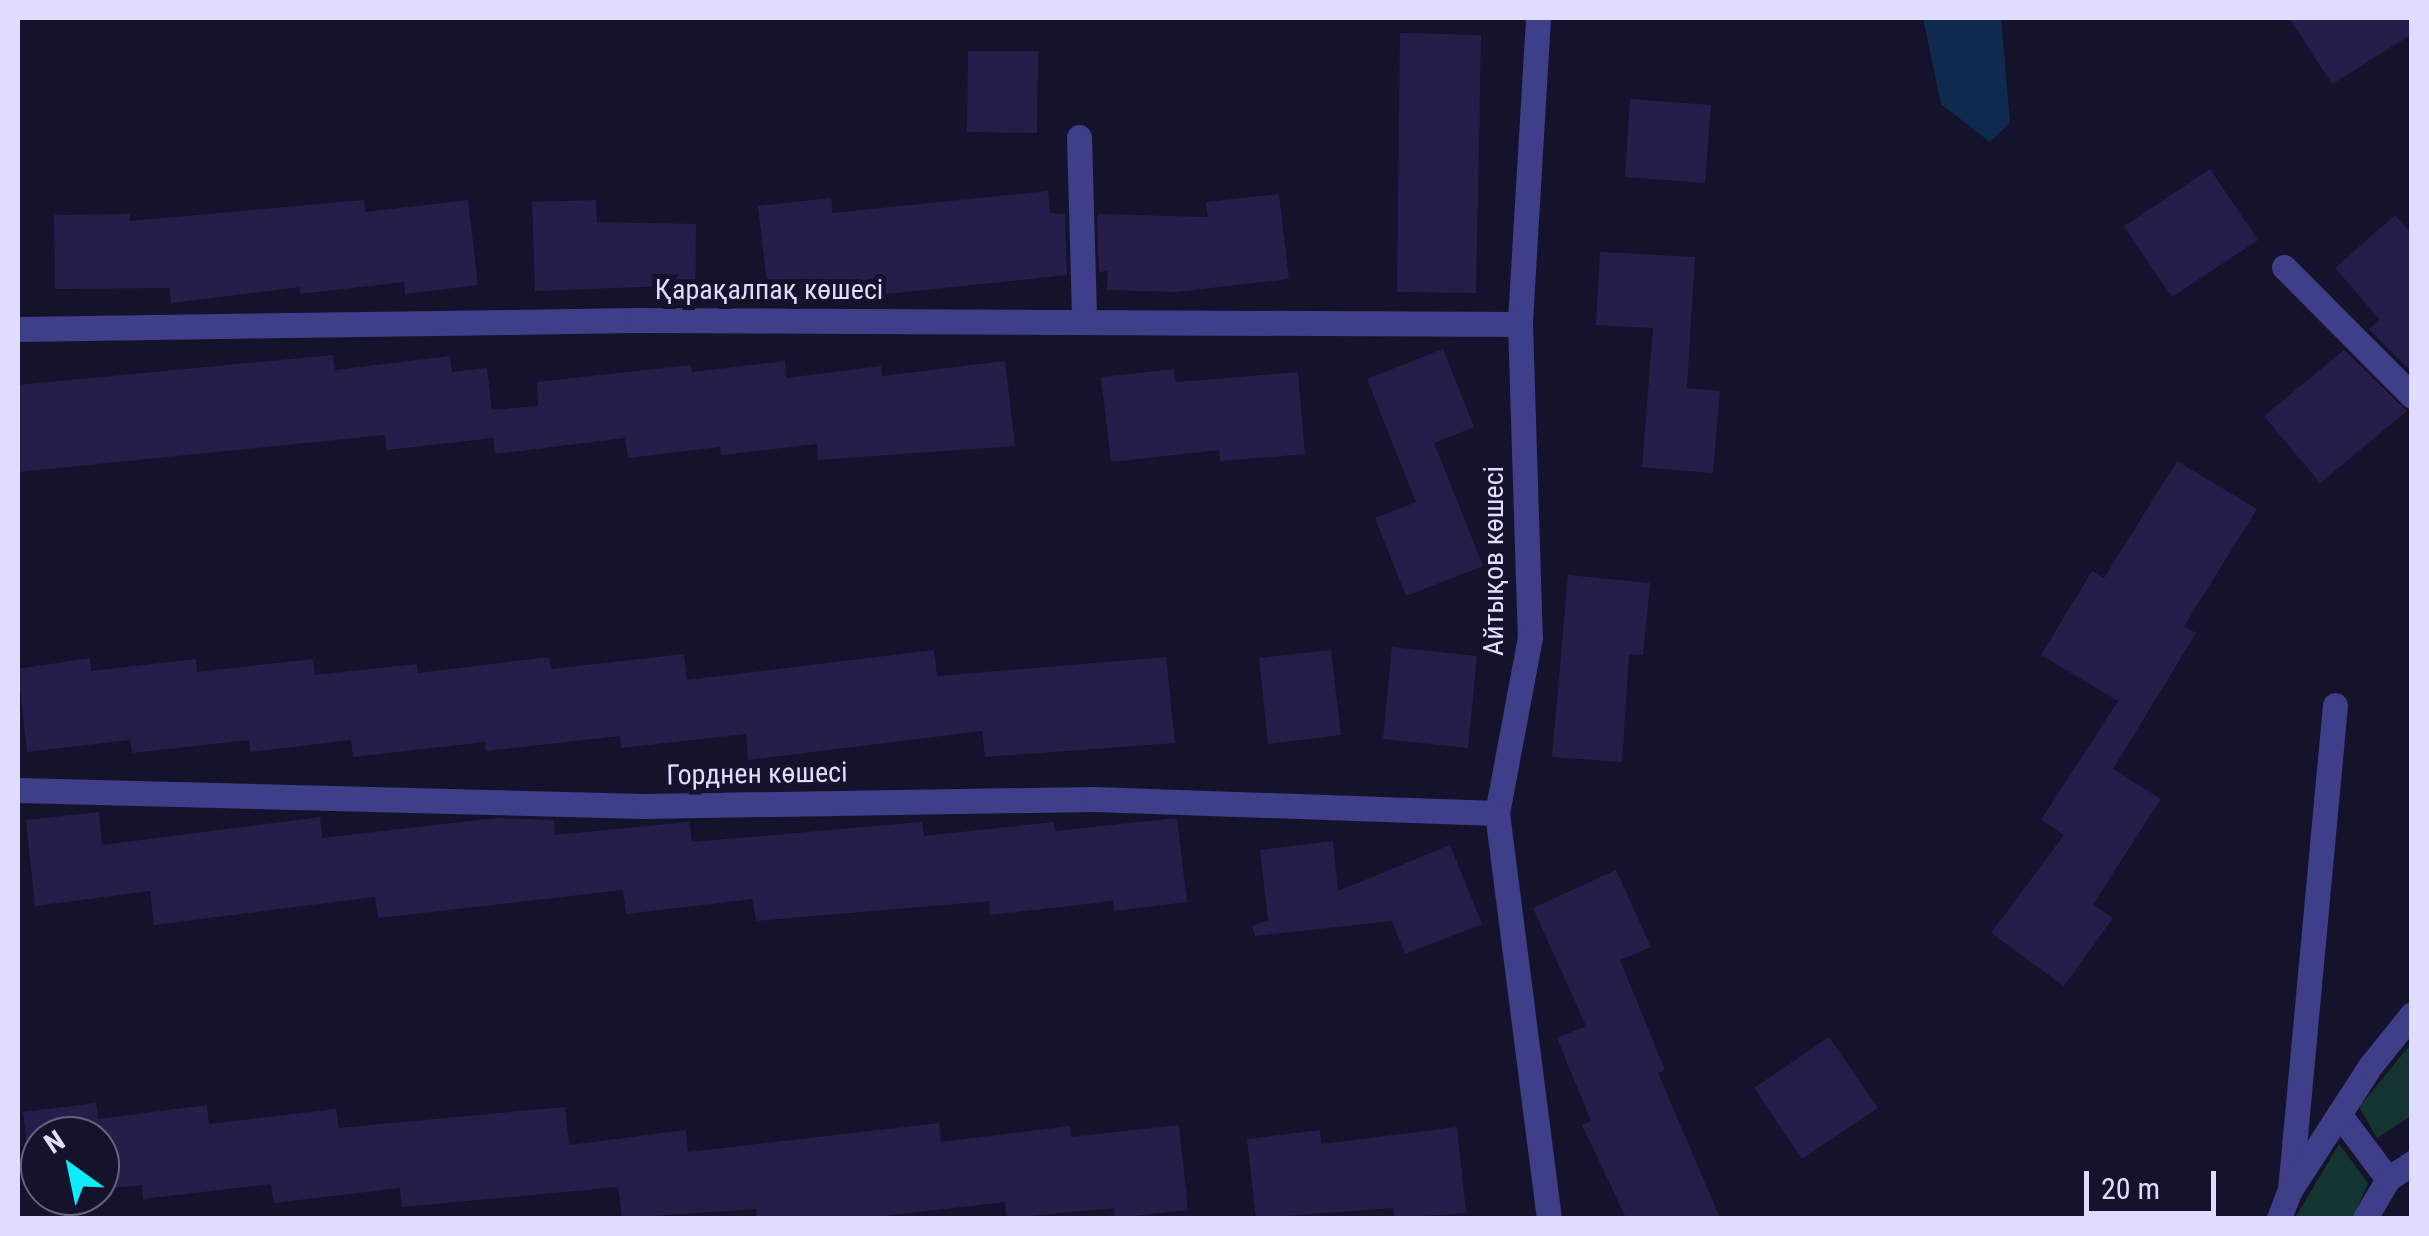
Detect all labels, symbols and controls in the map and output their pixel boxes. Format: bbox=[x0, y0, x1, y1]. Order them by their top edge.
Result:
street label: Қарақалпақ көшесі bbox=[655, 273, 883, 307]
street label: Айтықов көшесі bbox=[1477, 466, 1511, 656]
street label: Горднен көшесі bbox=[666, 756, 848, 792]
north arrow bbox=[20, 1116, 120, 1216]
text: N bbox=[38, 1124, 71, 1161]
scale bar bbox=[2089, 1151, 2222, 1213]
text: 20 m bbox=[2101, 1171, 2160, 1206]

